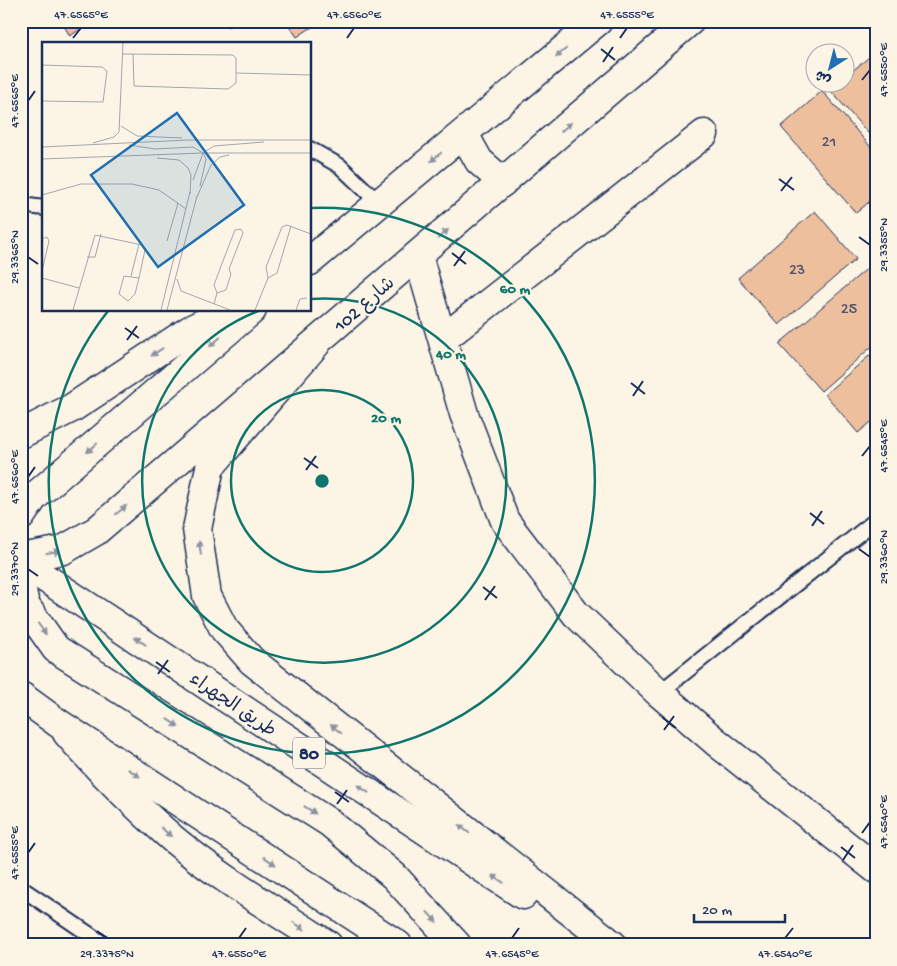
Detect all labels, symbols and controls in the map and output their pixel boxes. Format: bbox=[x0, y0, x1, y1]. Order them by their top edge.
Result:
text: 47.6565°E bbox=[54, 9, 108, 23]
text: 47.6560°E bbox=[327, 9, 381, 23]
text: 47.6555°E bbox=[600, 9, 654, 23]
inset map bbox=[42, 42, 311, 311]
north arrow bbox=[804, 42, 854, 92]
text: 47.6550°E bbox=[878, 42, 892, 97]
one-way arrow bbox=[554, 47, 567, 58]
text: ش bbox=[813, 65, 835, 88]
text: 47.6565°E bbox=[9, 74, 23, 128]
one-way arrow bbox=[559, 121, 571, 133]
house number: 21 bbox=[822, 134, 836, 153]
one-way arrow bbox=[430, 151, 442, 162]
text: 29.3355°N bbox=[878, 218, 892, 272]
one-way arrow bbox=[437, 228, 450, 239]
text: 29.3365°N bbox=[9, 230, 23, 284]
house number: 23 bbox=[789, 262, 805, 281]
street label: شارع 102 bbox=[329, 273, 401, 339]
text: 60 m bbox=[500, 281, 531, 299]
house number: 25 bbox=[841, 301, 857, 320]
one-way arrow bbox=[209, 336, 221, 347]
text: 40 m bbox=[435, 346, 466, 364]
one-way arrow bbox=[150, 347, 163, 357]
text: 20 m bbox=[371, 410, 401, 428]
text: 47.6545°E bbox=[878, 419, 892, 472]
one-way arrow bbox=[86, 442, 98, 453]
text: 47.6560°E bbox=[9, 450, 23, 504]
centre of rings bbox=[313, 472, 331, 490]
one-way arrow bbox=[114, 504, 126, 516]
text: 29.3360°N bbox=[878, 530, 892, 584]
one-way arrow bbox=[196, 540, 204, 556]
text: 29.3370°N bbox=[9, 542, 23, 596]
one-way arrow bbox=[45, 547, 61, 555]
one-way arrow bbox=[37, 622, 47, 636]
one-way arrow bbox=[133, 636, 147, 646]
street label: طريق الجهراء bbox=[184, 668, 280, 743]
one-way arrow bbox=[166, 718, 180, 728]
one-way arrow bbox=[330, 723, 343, 734]
road number: 80 bbox=[293, 738, 325, 768]
one-way arrow bbox=[127, 768, 141, 777]
one-way arrow bbox=[356, 784, 370, 794]
text: 47.6540°E bbox=[878, 795, 892, 849]
one-way arrow bbox=[303, 806, 317, 815]
one-way arrow bbox=[458, 823, 471, 834]
text: 47.6555°E bbox=[9, 826, 23, 880]
one-way arrow bbox=[159, 827, 172, 838]
one-way arrow bbox=[263, 857, 277, 866]
one-way arrow bbox=[491, 874, 505, 884]
scale bar bbox=[694, 891, 786, 923]
text: 20 m bbox=[702, 902, 732, 920]
one-way arrow bbox=[426, 911, 438, 923]
one-way arrow bbox=[292, 921, 305, 931]
text: 29.3375°N bbox=[80, 948, 134, 962]
text: 47.6550°E bbox=[212, 948, 267, 962]
text: 47.6545°E bbox=[486, 948, 539, 962]
text: 47.6540°E bbox=[758, 948, 812, 962]

